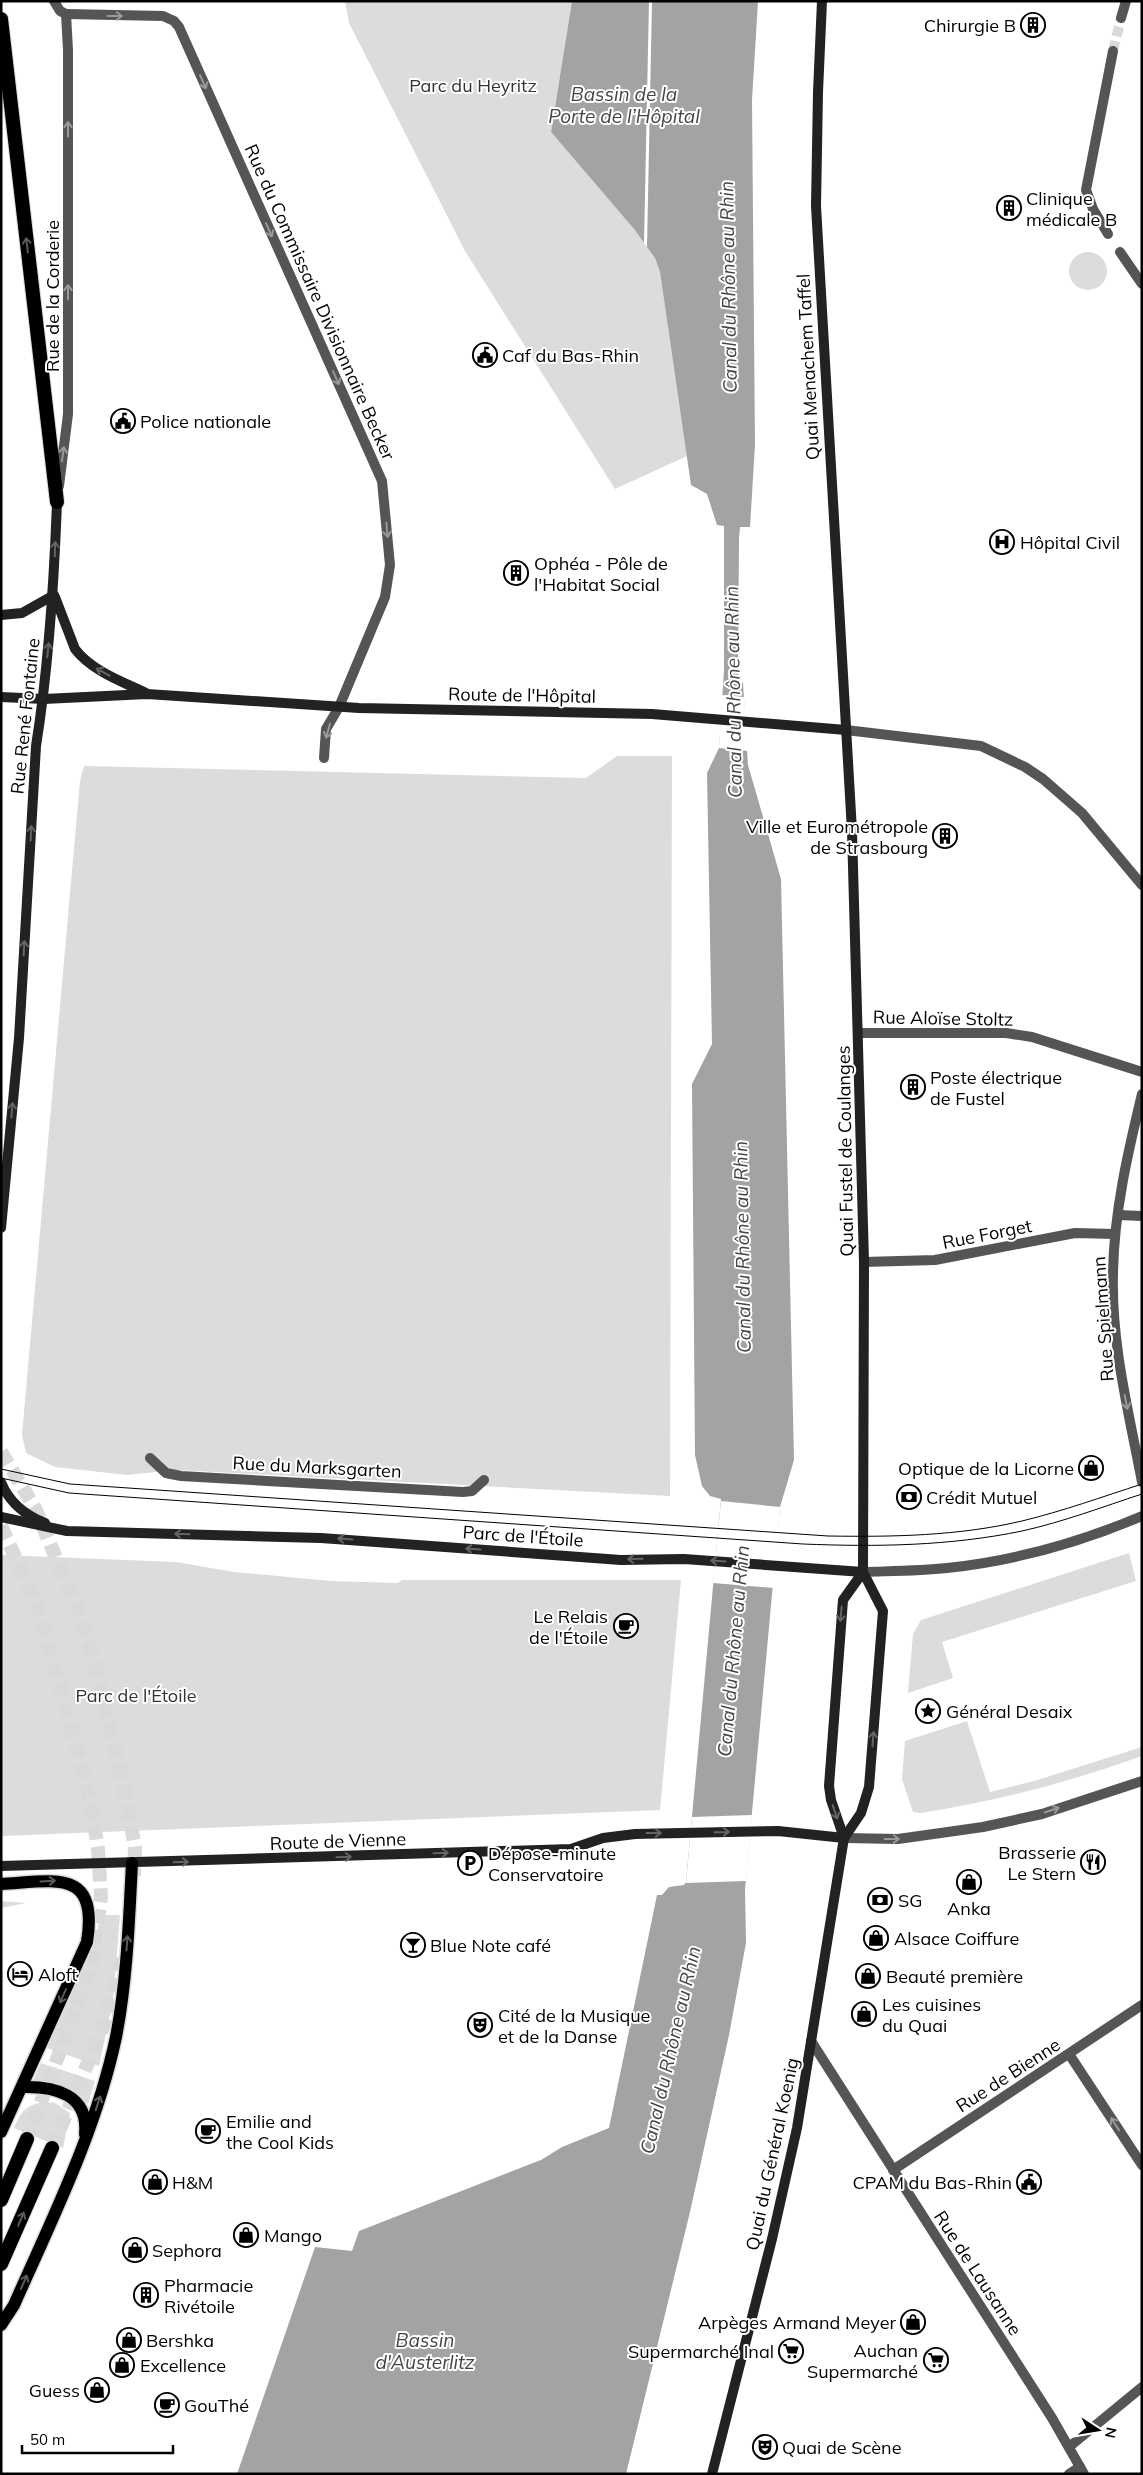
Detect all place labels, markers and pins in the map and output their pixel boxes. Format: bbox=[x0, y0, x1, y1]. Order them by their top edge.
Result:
building icon: Chirurgie B bbox=[1020, 12, 1046, 38]
place label: Chirurgie B bbox=[924, 14, 1016, 37]
place label: Clinique médicale B bbox=[1026, 187, 1117, 231]
building icon: Clinique médicale B bbox=[996, 195, 1022, 221]
public building icon: Caf du Bas-Rhin bbox=[472, 342, 498, 368]
place label: Caf du Bas-Rhin bbox=[502, 344, 639, 367]
public building icon: Police nationale bbox=[110, 408, 136, 434]
place label: Police nationale bbox=[140, 410, 271, 433]
hospital icon: Hôpital Civil bbox=[989, 529, 1015, 555]
place label: Hôpital Civil bbox=[1020, 531, 1120, 554]
place label: Ophéa - Pôle de l'Habitat Social bbox=[534, 552, 668, 596]
building icon: Ophéa - Pôle de l'Habitat Social bbox=[503, 560, 529, 586]
place label: Ville et Eurométropole de Strasbourg bbox=[746, 815, 928, 859]
building icon: Ville et Eurométropole de Strasbourg bbox=[932, 823, 958, 849]
place label: Poste électrique de Fustel bbox=[930, 1066, 1062, 1110]
building icon: Poste électrique de Fustel bbox=[900, 1074, 926, 1100]
shop icon: Optique de la Licorne bbox=[1078, 1455, 1104, 1481]
place label: Optique de la Licorne bbox=[898, 1457, 1074, 1480]
bank icon: Crédit Mutuel bbox=[896, 1484, 922, 1510]
place label: Crédit Mutuel bbox=[926, 1486, 1037, 1509]
place label: Le Relais de l'Étoile bbox=[529, 1605, 608, 1649]
cafe icon: Le Relais de l'Étoile bbox=[613, 1613, 639, 1639]
place icon: Général Desaix bbox=[915, 1698, 941, 1724]
place label: Général Desaix bbox=[946, 1700, 1073, 1723]
place label: Brasserie Le Stern bbox=[998, 1841, 1076, 1885]
place label: Dépose-minute Conservatoire bbox=[488, 1842, 616, 1886]
restaurant icon: Brasserie Le Stern bbox=[1080, 1849, 1106, 1875]
parking icon: Dépose-minute Conservatoire bbox=[457, 1850, 483, 1876]
shop icon: Anka bbox=[956, 1869, 982, 1895]
bank icon: SG bbox=[867, 1887, 893, 1913]
place label: SG bbox=[898, 1889, 922, 1912]
place label: Anka bbox=[947, 1897, 991, 1920]
shop icon: Alsace Coiffure bbox=[863, 1925, 889, 1951]
place label: Alsace Coiffure bbox=[894, 1927, 1019, 1950]
bar icon: Blue Note café bbox=[400, 1932, 426, 1958]
place label: Blue Note café bbox=[430, 1934, 551, 1957]
hotel icon: Aloft bbox=[7, 1961, 33, 1987]
place label: Aloft bbox=[38, 1963, 78, 1986]
shop icon: Beauté première bbox=[855, 1963, 881, 1989]
place label: Beauté première bbox=[886, 1965, 1023, 1988]
place label: Les cuisines du Quai bbox=[882, 1993, 981, 2037]
shop icon: Les cuisines du Quai bbox=[851, 2001, 877, 2027]
place label: Cité de la Musique et de la Danse bbox=[498, 2004, 650, 2048]
theatre icon: Cité de la Musique et de la Danse bbox=[467, 2012, 493, 2038]
place label: Emilie and the Cool Kids bbox=[226, 2110, 334, 2154]
cafe icon: Emilie and the Cool Kids bbox=[195, 2118, 221, 2144]
shop icon: H&M bbox=[142, 2169, 168, 2195]
public building icon: CPAM du Bas-Rhin bbox=[1016, 2169, 1042, 2195]
place label: H&M bbox=[172, 2171, 213, 2194]
place label: CPAM du Bas-Rhin bbox=[852, 2171, 1012, 2194]
shop icon: Mango bbox=[233, 2222, 259, 2248]
place label: Mango bbox=[264, 2224, 322, 2247]
shop icon: Sephora bbox=[122, 2237, 148, 2263]
place label: Sephora bbox=[152, 2239, 222, 2262]
place label: Pharmacie Rivétoile bbox=[164, 2274, 253, 2318]
building icon: Pharmacie Rivétoile bbox=[133, 2282, 159, 2308]
shop icon: Arpèges Armand Meyer bbox=[900, 2309, 926, 2335]
place label: Arpèges Armand Meyer bbox=[698, 2311, 896, 2334]
shop icon: Bershka bbox=[116, 2327, 142, 2353]
place label: Bershka bbox=[146, 2329, 214, 2352]
supermarket icon: Supermarché Inal bbox=[778, 2338, 804, 2364]
place label: Auchan Supermarché bbox=[807, 2339, 918, 2383]
place label: Supermarché Inal bbox=[628, 2340, 774, 2363]
supermarket icon: Auchan Supermarché bbox=[923, 2347, 949, 2373]
shop icon: Excellence bbox=[109, 2352, 135, 2378]
place label: Excellence bbox=[140, 2354, 226, 2377]
shop icon: Guess bbox=[84, 2377, 110, 2403]
place label: Guess bbox=[29, 2379, 80, 2402]
cafe icon: GouThé bbox=[154, 2392, 180, 2418]
place label: GouThé bbox=[184, 2394, 249, 2417]
theatre icon: Quai de Scène bbox=[752, 2434, 778, 2460]
place label: Quai de Scène bbox=[782, 2436, 901, 2459]

